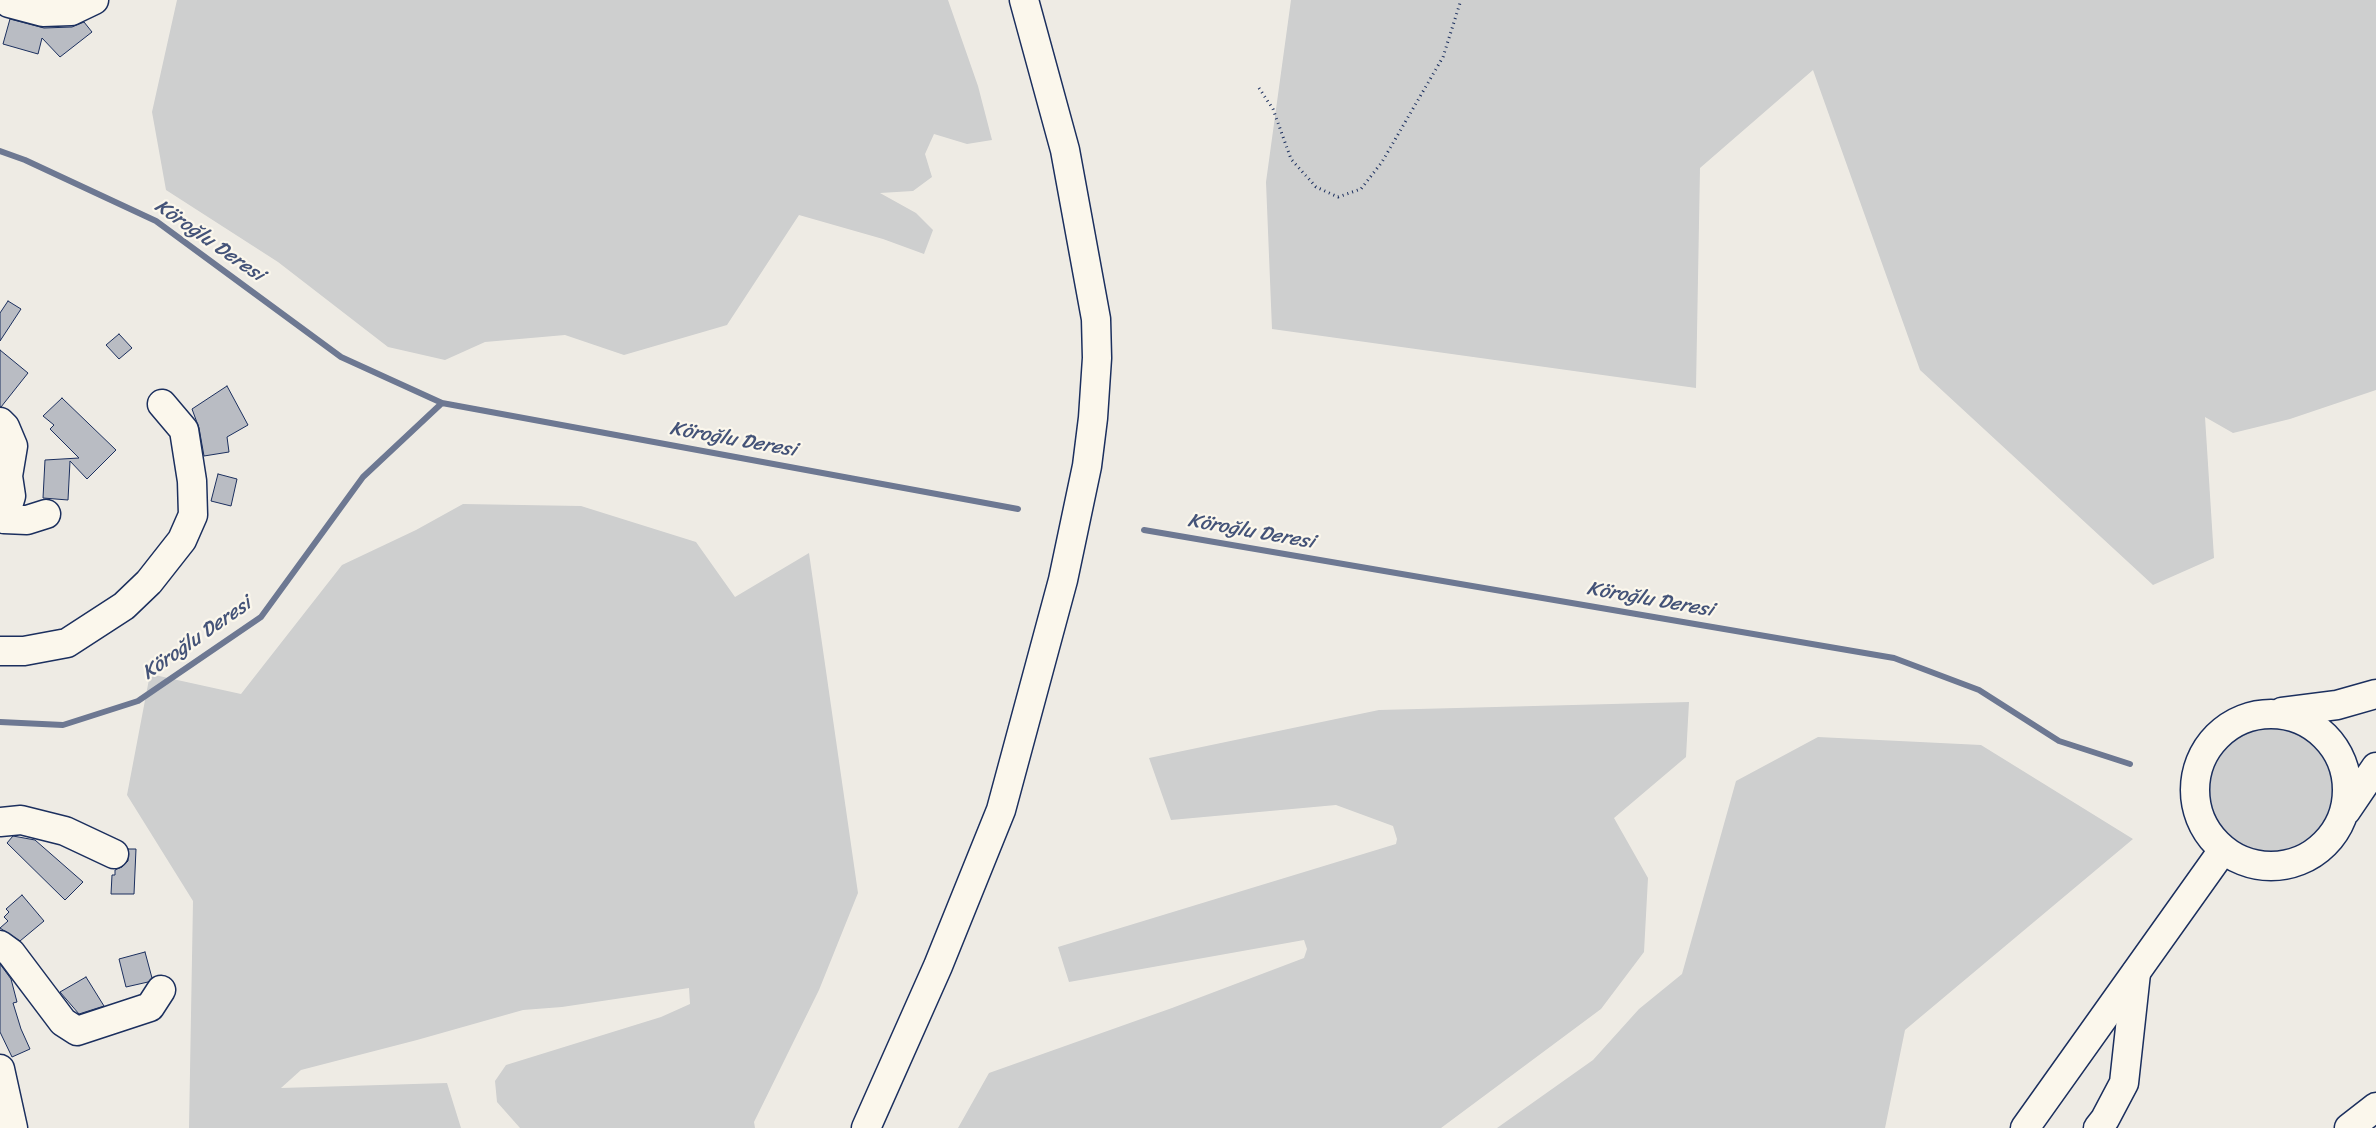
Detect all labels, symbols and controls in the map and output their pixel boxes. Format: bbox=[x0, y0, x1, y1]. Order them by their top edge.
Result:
water label: Köroğlu Deresi bbox=[150, 195, 268, 287]
water label: Köroğlu Deresi bbox=[668, 417, 798, 463]
water label: Köroğlu Deresi bbox=[1186, 509, 1316, 555]
water label: Köroğlu Deresi bbox=[1585, 577, 1715, 623]
water label: Köroğlu Deresi bbox=[138, 593, 256, 685]

